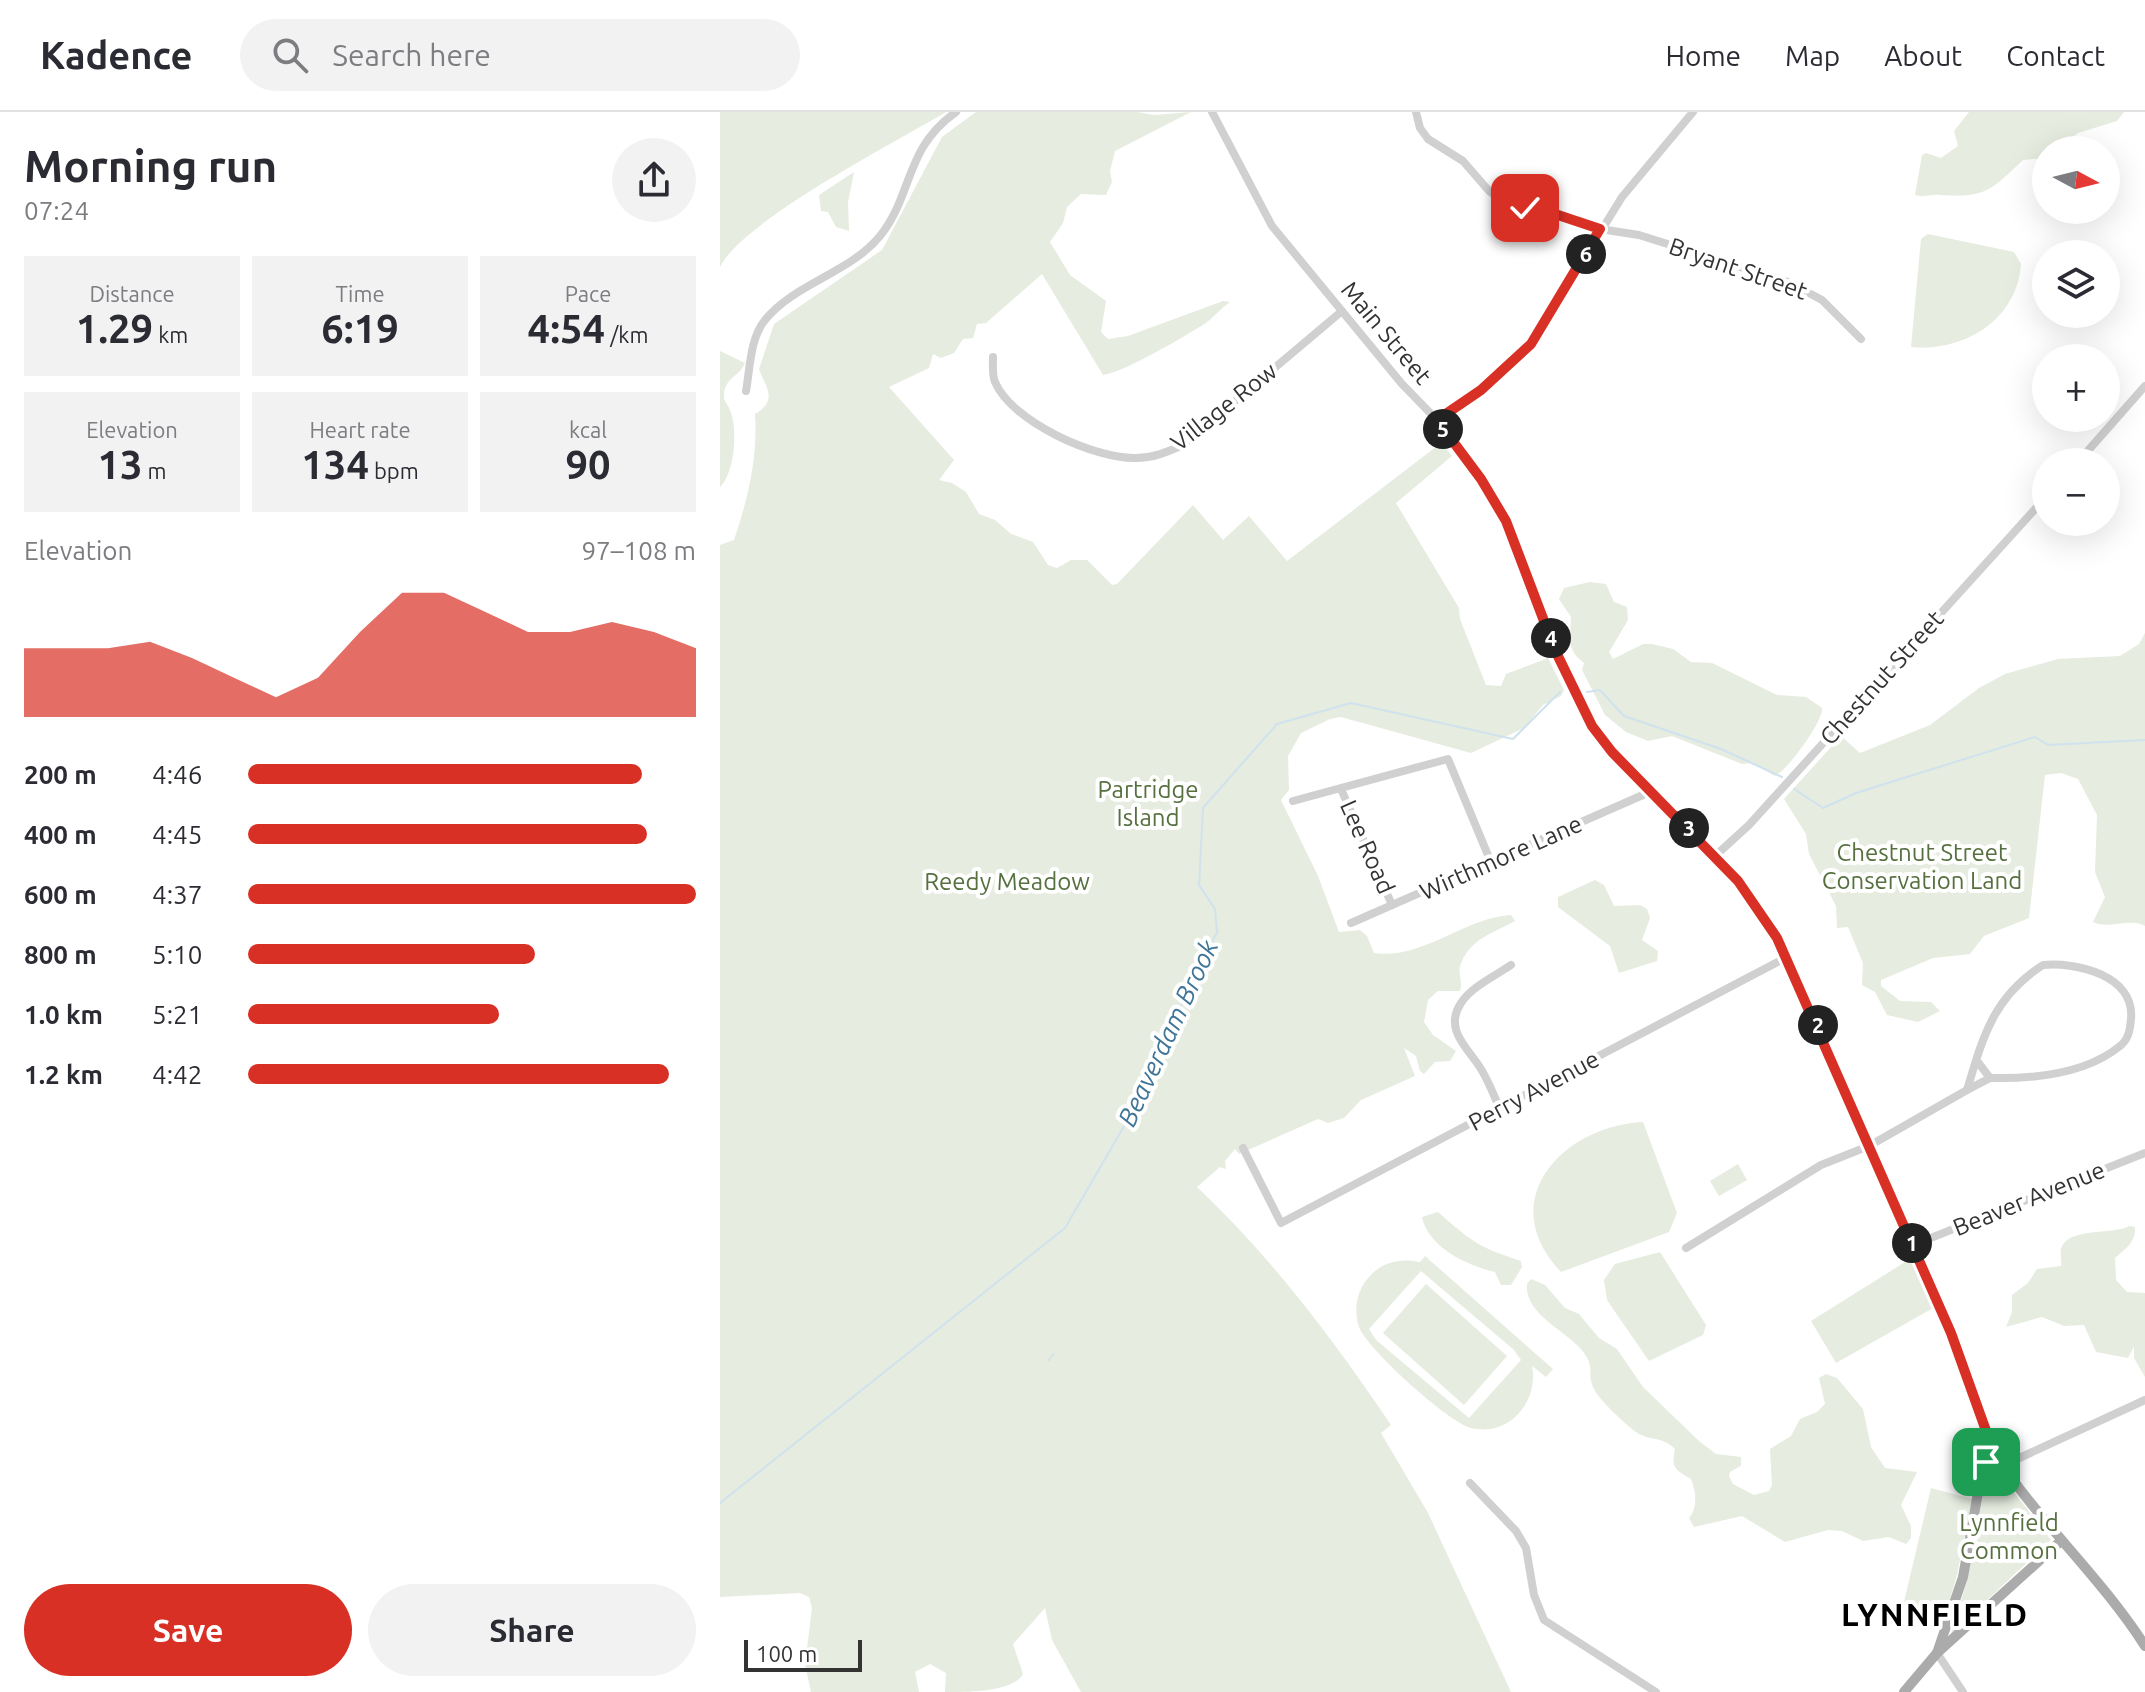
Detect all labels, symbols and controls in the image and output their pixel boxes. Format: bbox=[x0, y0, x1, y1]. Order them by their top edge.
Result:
search box bbox=[240, 19, 800, 91]
icon: search bbox=[268, 33, 312, 77]
text: Kadence bbox=[40, 34, 192, 76]
text: Search here bbox=[332, 38, 491, 72]
text: Home bbox=[1666, 40, 1741, 71]
text: Map bbox=[1785, 40, 1840, 71]
text: About bbox=[1884, 40, 1962, 71]
text: Contact bbox=[2006, 40, 2105, 71]
north arrow bbox=[2032, 136, 2120, 224]
map controls bbox=[2032, 136, 2120, 536]
button: share bbox=[612, 138, 696, 222]
text: Morning run bbox=[24, 141, 277, 190]
pin bbox=[1491, 174, 1559, 242]
icon: check bbox=[1503, 186, 1547, 230]
text: 07:24 bbox=[24, 196, 89, 225]
street label: Bryant Street bbox=[1666, 232, 1811, 305]
pin: 6 bbox=[1566, 234, 1606, 274]
button: layers bbox=[2032, 240, 2120, 328]
text: 6 bbox=[1580, 241, 1592, 266]
street label: Main Street bbox=[1336, 276, 1437, 390]
text: Distance bbox=[89, 281, 175, 306]
text: Time bbox=[335, 281, 385, 306]
text: Pace bbox=[565, 281, 611, 306]
text: 1.29 bbox=[76, 306, 153, 351]
text: 6:19 bbox=[321, 306, 399, 351]
text: 4:54 bbox=[528, 306, 605, 351]
text: km bbox=[153, 322, 188, 347]
text: /km bbox=[605, 322, 648, 347]
button: + bbox=[2032, 344, 2120, 432]
street label: Village Row bbox=[1165, 357, 1282, 456]
pin: 5 bbox=[1423, 409, 1463, 449]
text: 5 bbox=[1437, 416, 1449, 441]
text: Elevation bbox=[86, 417, 178, 442]
text: Heart rate bbox=[309, 417, 411, 442]
text: kcal bbox=[569, 417, 607, 442]
text: 13 bbox=[97, 442, 143, 487]
text: 134 bbox=[301, 442, 369, 487]
text: 90 bbox=[565, 442, 611, 487]
button: − bbox=[2032, 448, 2120, 536]
text: m bbox=[143, 458, 167, 483]
text: bpm bbox=[369, 458, 419, 483]
text: Elevation bbox=[24, 536, 132, 565]
text: 97–108 m bbox=[581, 536, 696, 565]
street label: Chestnut Street bbox=[1814, 605, 1949, 750]
pin: 4 bbox=[1531, 618, 1571, 658]
text: 4 bbox=[1545, 625, 1557, 650]
text: 200 m bbox=[24, 760, 97, 789]
text: 4:46 bbox=[152, 760, 202, 789]
park label: Partridge Island bbox=[1097, 776, 1199, 831]
street label: Lee Road bbox=[1335, 796, 1400, 898]
pin: 3 bbox=[1669, 808, 1709, 848]
street label: Wirthmore Lane bbox=[1415, 810, 1586, 905]
text: 3 bbox=[1683, 815, 1695, 840]
text: 400 m bbox=[24, 820, 97, 849]
text: 4:45 bbox=[152, 820, 202, 849]
park label: Chestnut Street Conservation Land bbox=[1822, 839, 2022, 894]
park label: Reedy Meadow bbox=[924, 868, 1090, 895]
text: 600 m bbox=[24, 880, 97, 909]
text: 4:37 bbox=[152, 880, 202, 909]
water label: Beaverdam Brook bbox=[1112, 934, 1224, 1131]
text: 800 m bbox=[24, 940, 97, 969]
text: 5:10 bbox=[152, 940, 202, 969]
text: 1.0 km bbox=[24, 1000, 103, 1029]
text: 5:21 bbox=[152, 1000, 202, 1029]
pin: 2 bbox=[1798, 1005, 1838, 1045]
text: 2 bbox=[1812, 1012, 1824, 1037]
street label: Perry Avenue bbox=[1464, 1045, 1604, 1136]
text: 1.2 km bbox=[24, 1060, 103, 1089]
text: 4:42 bbox=[152, 1060, 202, 1089]
street label: Beaver Avenue bbox=[1949, 1156, 2109, 1241]
pin: 1 bbox=[1892, 1223, 1932, 1263]
text: 1 bbox=[1906, 1230, 1918, 1255]
pin bbox=[1952, 1428, 2020, 1496]
icon: arrive bbox=[1964, 1440, 2008, 1484]
park label: Lynnfield Common bbox=[1959, 1509, 2059, 1564]
button: Save bbox=[24, 1584, 352, 1676]
button: Share bbox=[368, 1584, 696, 1676]
district label: LYNNFIELD bbox=[1841, 1596, 2029, 1632]
scale bar bbox=[744, 1636, 862, 1672]
text: 100 m bbox=[756, 1641, 817, 1666]

